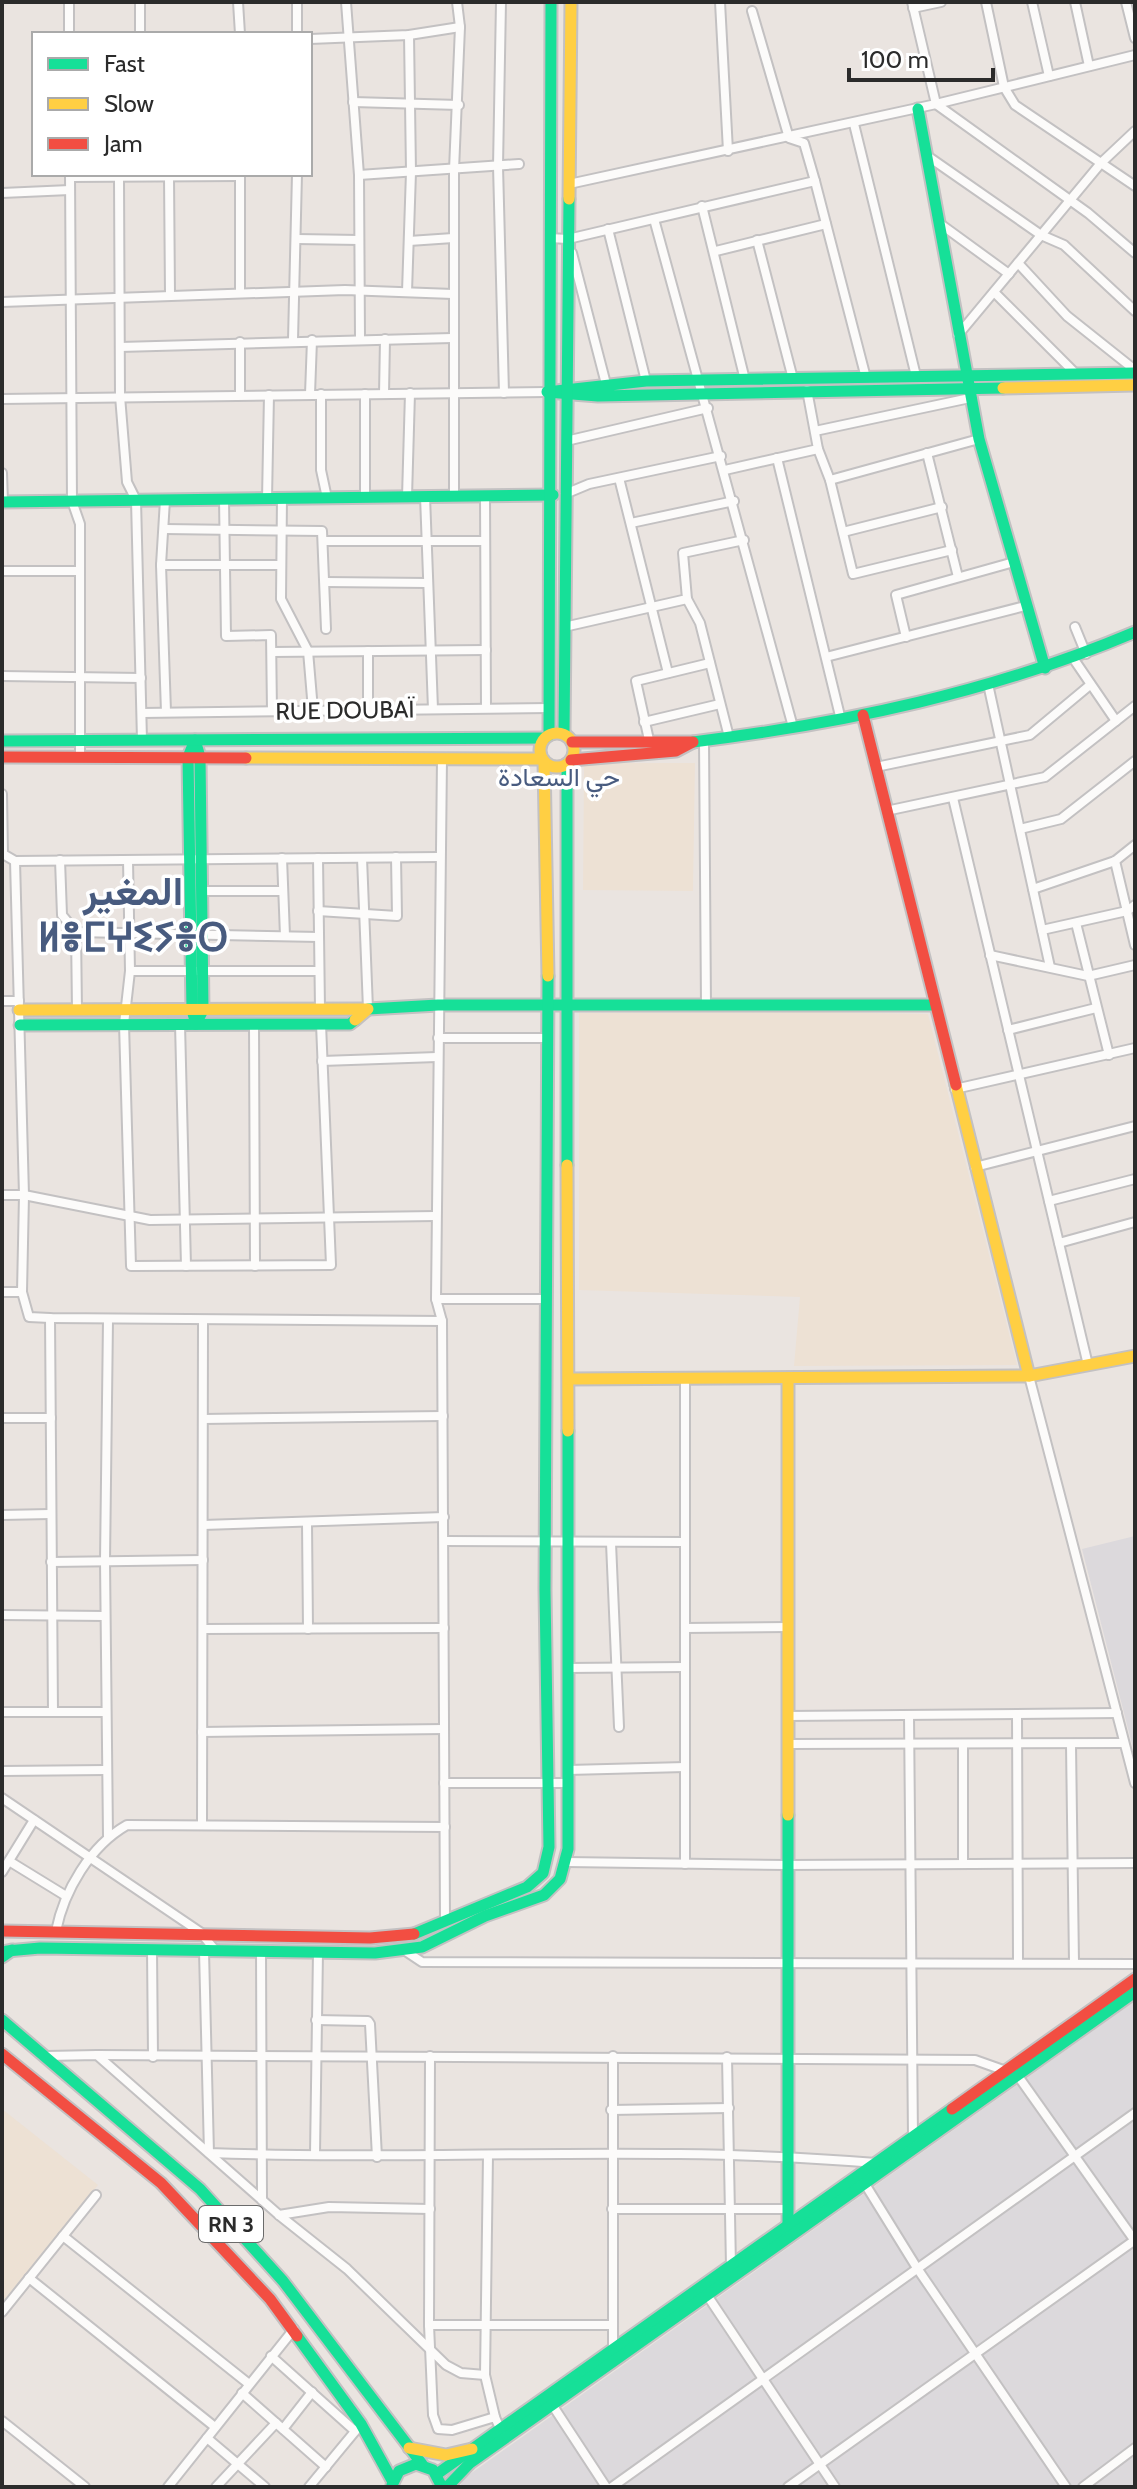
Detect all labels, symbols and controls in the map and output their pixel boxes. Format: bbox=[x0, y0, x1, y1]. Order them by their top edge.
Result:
legend bbox=[32, 32, 312, 176]
scale bar bbox=[849, 32, 993, 82]
text: 100 m bbox=[861, 45, 929, 74]
text: Fast bbox=[104, 49, 145, 78]
text: Slow bbox=[104, 89, 154, 118]
text: Jam bbox=[103, 129, 142, 158]
street label: RUE DOUBAÏ bbox=[275, 694, 416, 726]
district label: حي السعادة bbox=[498, 761, 620, 798]
district label: المغير ⵍⴻⵎⵖⵉⵢⴻⵔ bbox=[38, 866, 228, 961]
road number: RN 3 bbox=[199, 2206, 263, 2242]

